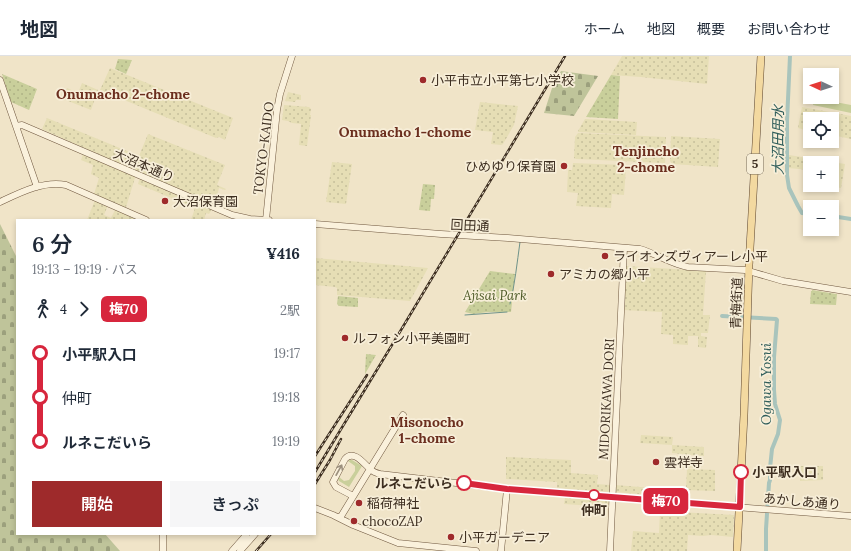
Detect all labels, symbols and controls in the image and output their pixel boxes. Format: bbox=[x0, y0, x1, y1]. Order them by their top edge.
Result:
text: 地図 bbox=[20, 17, 58, 41]
text: ホーム bbox=[583, 20, 625, 38]
text: 地図 bbox=[647, 20, 675, 38]
text: 概要 bbox=[697, 20, 725, 38]
text: お問い合わせ bbox=[747, 20, 831, 38]
north arrow bbox=[803, 68, 839, 104]
map controls bbox=[803, 68, 839, 236]
place label: 小平市立小平第七小学校 bbox=[431, 72, 574, 89]
marker: 小平市立小平第七小学校 bbox=[418, 75, 428, 85]
district label: Onumacho 2-chome bbox=[56, 85, 191, 103]
street label: TOKYO-KAIDO bbox=[249, 101, 278, 195]
water label: 大沼田用水 bbox=[769, 103, 787, 175]
button: locate bbox=[803, 112, 839, 148]
district label: Onumacho 1-chome bbox=[339, 123, 472, 141]
district label: Tenjincho 2-chome bbox=[613, 142, 679, 176]
street label: 大沼本通り bbox=[111, 145, 177, 186]
road number: 5 bbox=[747, 154, 763, 174]
button: + bbox=[803, 156, 839, 192]
place label: ひめゆり保育園 bbox=[465, 158, 556, 175]
marker: ひめゆり保育園 bbox=[559, 161, 569, 171]
place label: 大沼保育園 bbox=[173, 193, 238, 210]
marker: 大沼保育園 bbox=[160, 196, 170, 206]
button: − bbox=[803, 200, 839, 236]
street label: 回田通 bbox=[450, 216, 490, 235]
text: 6 分 bbox=[32, 230, 72, 258]
text: ¥416 bbox=[266, 244, 300, 263]
place label: ライオンズヴィアーレ小平 bbox=[613, 248, 768, 265]
marker: ライオンズヴィアーレ小平 bbox=[600, 251, 610, 261]
text: 19:13 – 19:19 · バス bbox=[32, 261, 138, 278]
place label: アミカの郷小平 bbox=[559, 266, 650, 283]
marker: アミカの郷小平 bbox=[546, 269, 556, 279]
street label: 青梅街道 bbox=[727, 277, 746, 329]
park label: Ajisai Park bbox=[462, 287, 527, 304]
icon: walk bbox=[32, 298, 54, 320]
icon: forward bbox=[73, 298, 95, 320]
text: 梅70 bbox=[109, 300, 139, 318]
text: 4 bbox=[60, 301, 67, 318]
text: 2駅 bbox=[280, 302, 300, 319]
place label: ルフォン小平美園町 bbox=[353, 330, 470, 347]
marker: ルフォン小平美園町 bbox=[340, 333, 350, 343]
street label: MIDORIKAWA DORI bbox=[595, 338, 618, 460]
water label: Ogawa Yosui bbox=[757, 342, 775, 425]
text: 小平駅入口 bbox=[62, 345, 137, 364]
text: 19:17 bbox=[274, 345, 300, 362]
text: 仲町 bbox=[62, 389, 92, 408]
text: 19:18 bbox=[272, 389, 300, 406]
district label: Misonocho 1-chome bbox=[390, 413, 464, 447]
text: ルネこだいら bbox=[62, 433, 152, 452]
text: 19:19 bbox=[272, 433, 300, 450]
place label: 雲祥寺 bbox=[664, 454, 703, 471]
marker: 雲祥寺 bbox=[651, 457, 661, 467]
one-way arrow bbox=[336, 464, 344, 476]
marker: 小平駅入口 bbox=[733, 464, 749, 480]
place label: 小平駅入口 bbox=[752, 464, 817, 481]
place label: ルネこだいら bbox=[375, 475, 453, 492]
marker: ルネこだいら bbox=[456, 475, 472, 491]
button: 開始 bbox=[32, 481, 162, 527]
button: きっぷ bbox=[170, 481, 300, 527]
line badge: 梅70 bbox=[643, 488, 689, 514]
marker: 仲町 bbox=[588, 489, 600, 501]
street label: あかしあ通り bbox=[762, 490, 842, 513]
text: 梅70 bbox=[651, 492, 681, 510]
place label: 稲荷神社 bbox=[367, 495, 419, 512]
marker: 稲荷神社 bbox=[354, 498, 364, 508]
place label: 仲町 bbox=[581, 502, 607, 519]
place label: chocoZAP bbox=[362, 513, 423, 530]
marker: chocoZAP bbox=[349, 516, 359, 526]
place label: 小平ガーデニア bbox=[459, 529, 550, 546]
marker: 小平ガーデニア bbox=[446, 532, 456, 542]

